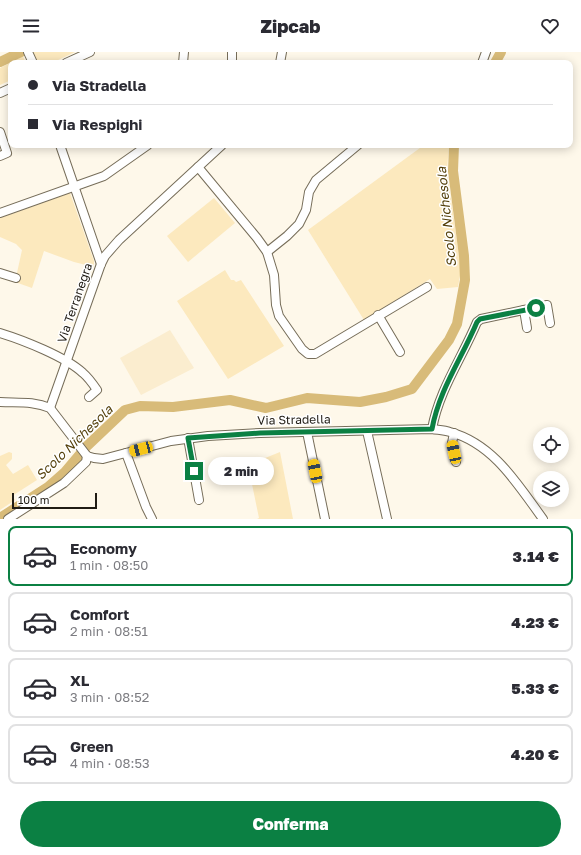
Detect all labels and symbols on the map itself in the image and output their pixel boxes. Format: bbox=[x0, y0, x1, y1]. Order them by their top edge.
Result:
water label: Scolo Nichesola bbox=[433, 166, 459, 268]
street label: Via Terranegra bbox=[54, 261, 95, 345]
route start bbox=[527, 299, 545, 317]
water label: Scolo Nichesola bbox=[32, 401, 116, 483]
street label: Via Stradella bbox=[257, 411, 331, 428]
car bbox=[446, 439, 462, 465]
car bbox=[128, 440, 154, 458]
callout: 2 min bbox=[208, 457, 274, 485]
car bbox=[307, 458, 323, 484]
route end bbox=[185, 462, 203, 480]
scale bar bbox=[12, 491, 97, 510]

